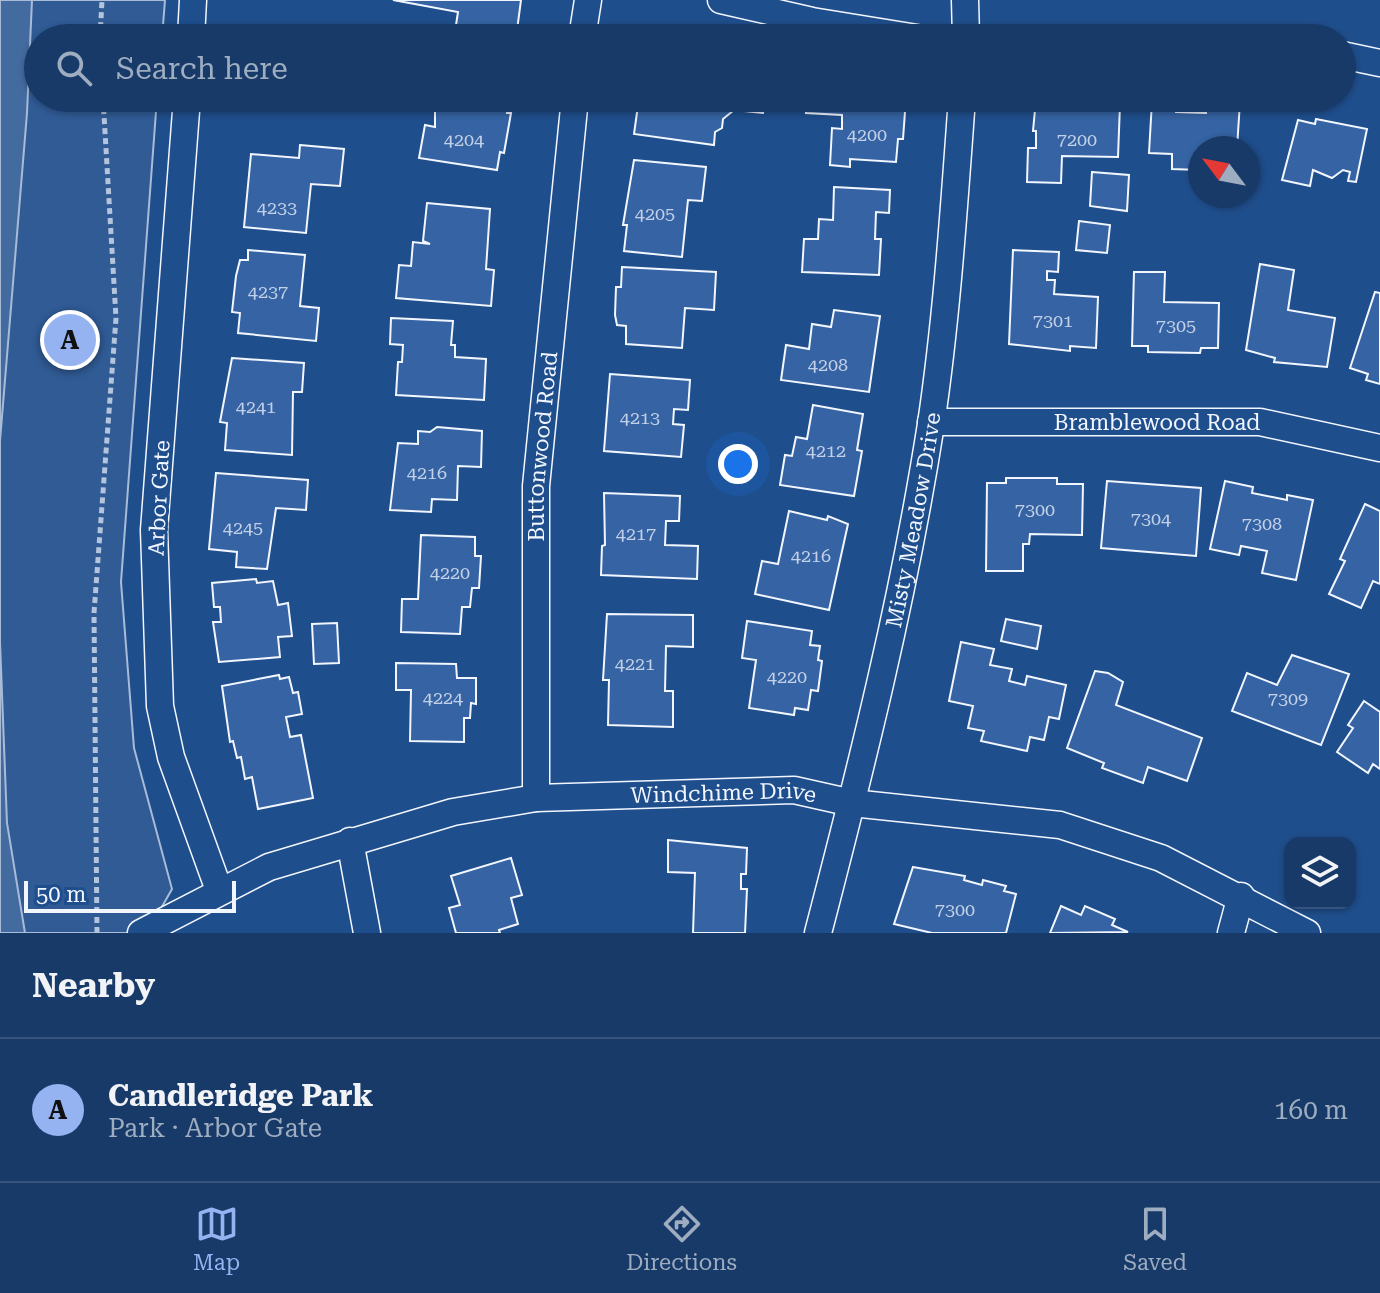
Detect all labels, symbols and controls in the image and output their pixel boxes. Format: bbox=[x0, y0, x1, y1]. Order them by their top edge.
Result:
search box bbox=[24, 24, 1356, 112]
icon: search bbox=[52, 46, 96, 90]
text: Search here bbox=[116, 51, 288, 86]
house number: 4200 bbox=[847, 124, 887, 145]
house number: 4204 bbox=[444, 129, 484, 150]
house number: 7200 bbox=[1057, 129, 1097, 150]
north arrow bbox=[1188, 136, 1260, 208]
house number: 4233 bbox=[257, 197, 297, 218]
house number: 4205 bbox=[635, 203, 675, 224]
house number: 4237 bbox=[248, 281, 288, 302]
pin: A bbox=[44, 310, 96, 370]
house number: 7301 bbox=[1033, 310, 1073, 331]
house number: 7305 bbox=[1156, 315, 1196, 336]
street label: Buttonwood Road bbox=[524, 350, 562, 541]
house number: 4208 bbox=[808, 354, 848, 375]
house number: 4241 bbox=[236, 396, 276, 417]
house number: 4213 bbox=[620, 407, 660, 428]
street label: Bramblewood Road bbox=[1054, 410, 1260, 435]
street label: Misty Meadow Drive bbox=[880, 411, 945, 630]
street label: Arbor Gate bbox=[143, 439, 175, 557]
house number: 4212 bbox=[806, 440, 846, 461]
your location bbox=[718, 444, 758, 484]
house number: 4216 bbox=[407, 462, 447, 483]
house number: 7300 bbox=[1015, 499, 1055, 520]
house number: 7304 bbox=[1131, 508, 1171, 529]
house number: 7308 bbox=[1242, 513, 1282, 534]
house number: 4245 bbox=[223, 517, 263, 538]
house number: 4217 bbox=[616, 523, 656, 544]
house number: 4216 bbox=[791, 545, 831, 566]
house number: 4220 bbox=[430, 562, 470, 583]
house number: 4221 bbox=[615, 653, 655, 674]
house number: 4220 bbox=[767, 666, 807, 687]
house number: 4224 bbox=[423, 687, 463, 708]
house number: 7309 bbox=[1268, 688, 1308, 709]
street label: Windchime Drive bbox=[630, 777, 819, 808]
map controls bbox=[1284, 837, 1356, 909]
button: layers bbox=[1284, 837, 1356, 909]
scale bar bbox=[24, 877, 236, 913]
text: 50 m bbox=[36, 882, 86, 907]
house number: 7300 bbox=[935, 899, 975, 920]
text: Nearby bbox=[32, 965, 155, 1005]
text: Candleridge Park bbox=[108, 1078, 373, 1113]
text: A bbox=[49, 1095, 67, 1125]
text: 160 m bbox=[1274, 1095, 1348, 1125]
text: Park · Arbor Gate bbox=[108, 1113, 322, 1143]
tab: Map bbox=[193, 1202, 240, 1275]
tab: Directions bbox=[626, 1202, 737, 1275]
tab: Saved bbox=[1123, 1202, 1187, 1275]

